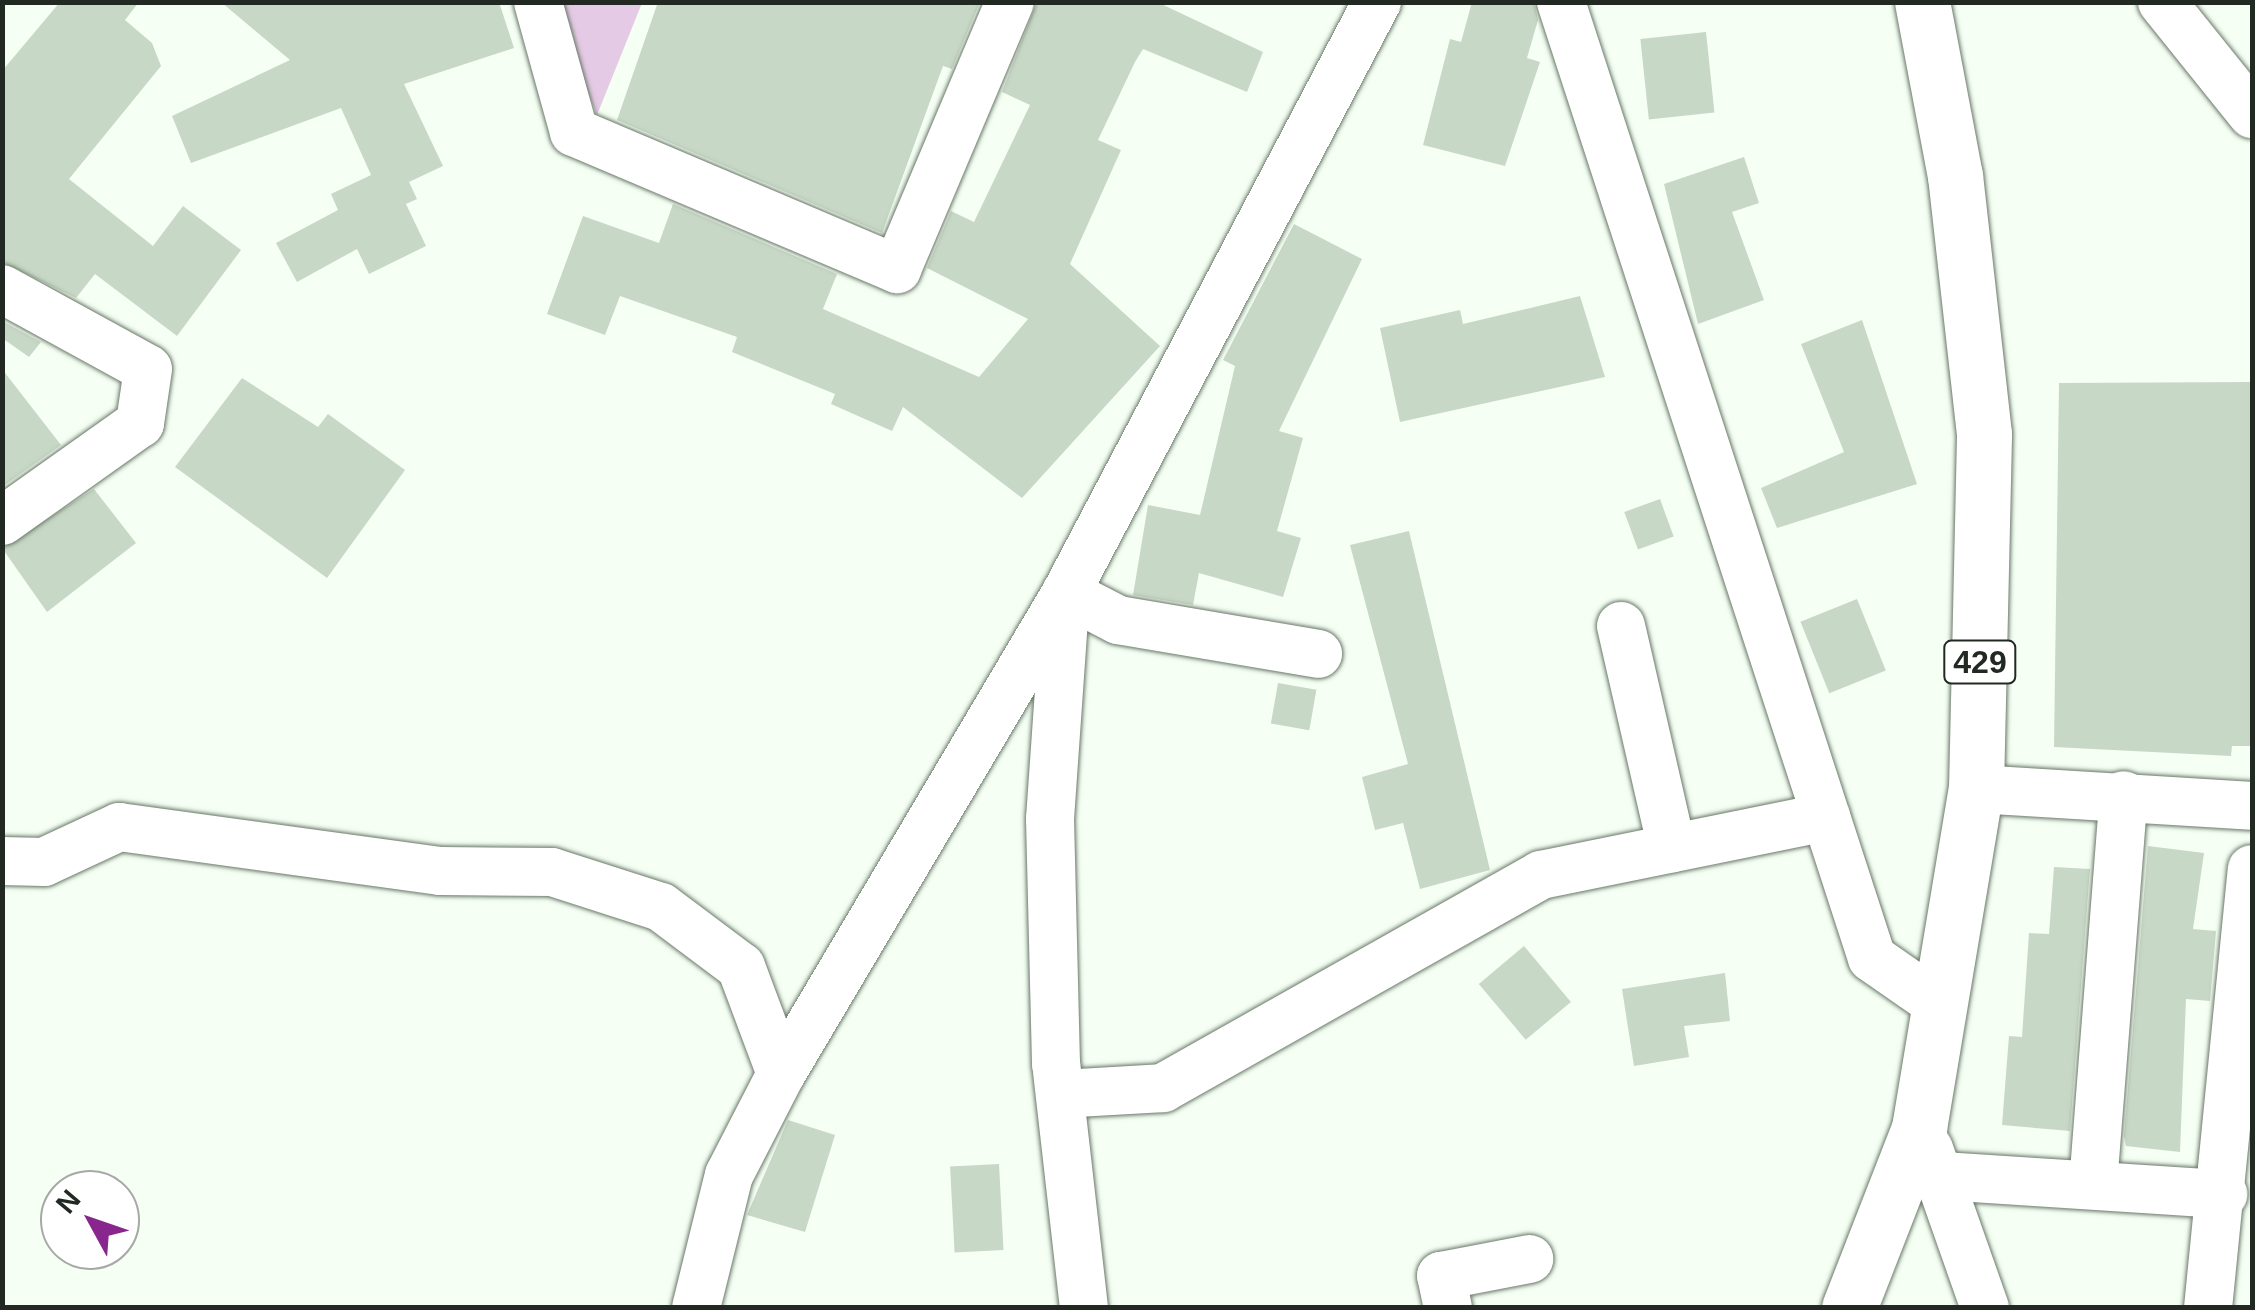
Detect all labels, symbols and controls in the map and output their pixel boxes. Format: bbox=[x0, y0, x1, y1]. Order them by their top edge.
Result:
road number: 429 bbox=[1942, 635, 2018, 689]
north arrow bbox=[40, 1170, 140, 1270]
text: N bbox=[50, 1184, 87, 1219]

